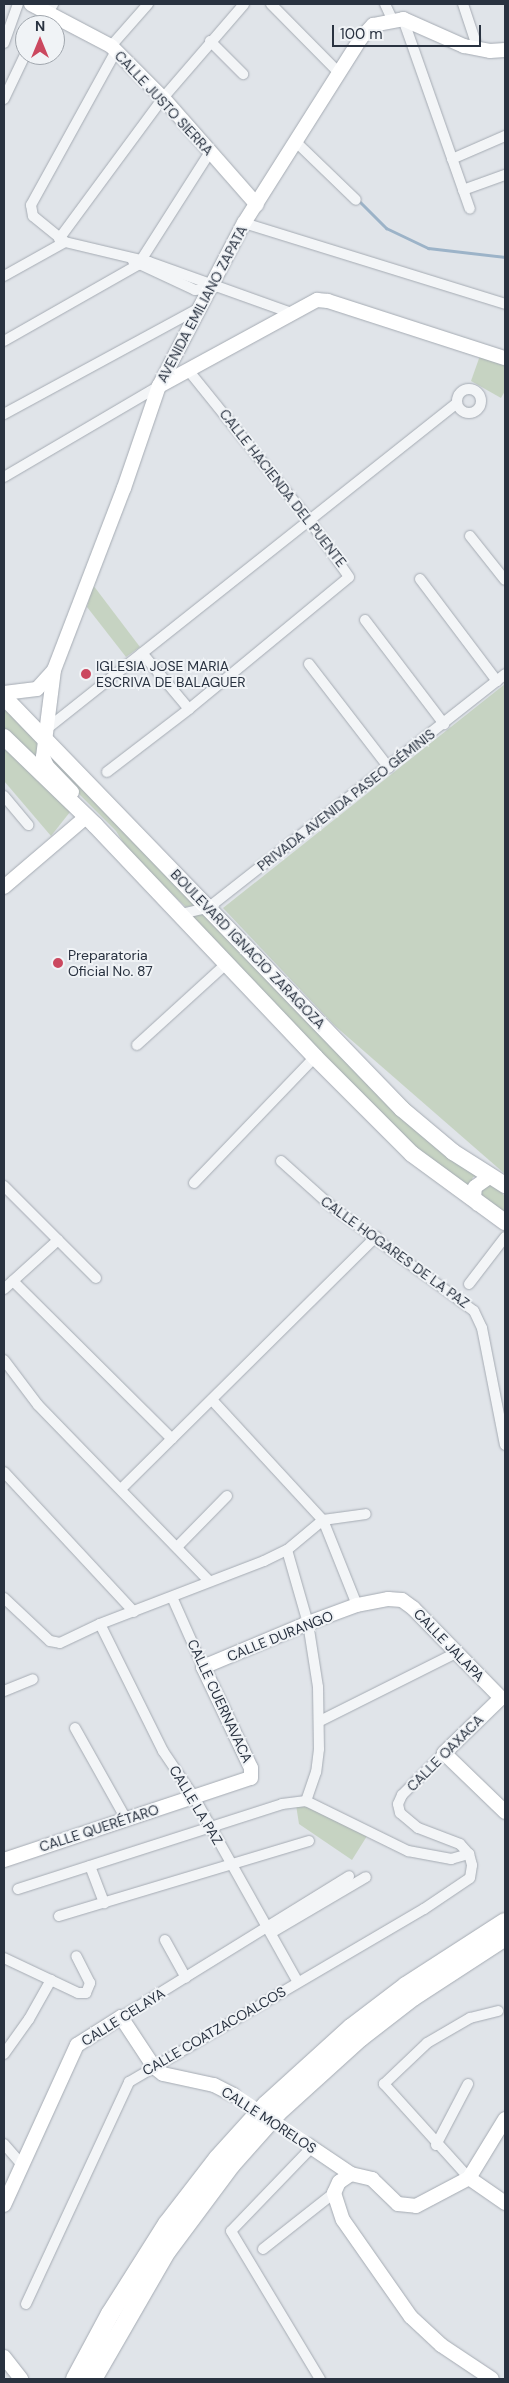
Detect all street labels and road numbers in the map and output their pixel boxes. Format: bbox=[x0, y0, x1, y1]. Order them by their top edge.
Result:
street label: CALLE JUSTO SIERRA bbox=[111, 47, 217, 159]
street label: AVENIDA EMILIANO ZAPATA bbox=[153, 223, 251, 385]
street label: CALLE HACIENDA DEL PUENTE bbox=[216, 406, 350, 570]
street label: PRIVADA AVENIDA PASEO GÉMINIS bbox=[254, 726, 438, 874]
street label: BOULEVARD IGNACIO ZARAGOZA bbox=[167, 866, 329, 1032]
street label: CALLE HOGARES DE LA PAZ bbox=[318, 1193, 472, 1311]
street label: CALLE JALAPA bbox=[410, 1605, 488, 1685]
street label: CALLE DURANGO bbox=[224, 1607, 336, 1665]
street label: CALLE CUERNAVACA bbox=[184, 1637, 256, 1765]
street label: CALLE OAXACA bbox=[403, 1711, 487, 1795]
street label: CALLE LA PAZ bbox=[166, 1762, 226, 1848]
street label: CALLE QUERÉTARO bbox=[37, 1801, 161, 1855]
street label: CALLE COATZACOALCOS bbox=[139, 1983, 289, 2079]
street label: CALLE CELAYA bbox=[78, 1985, 168, 2049]
street label: CALLE MORELOS bbox=[218, 2083, 320, 2157]

